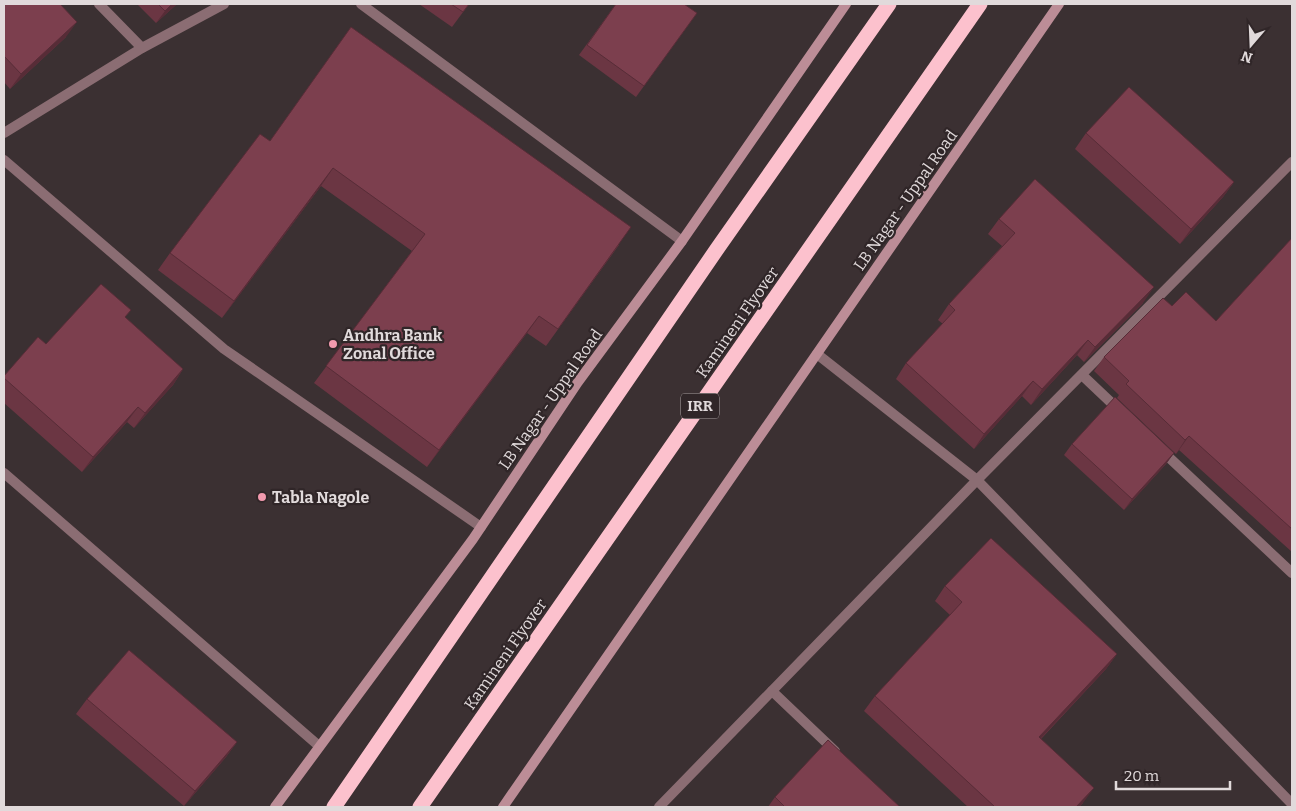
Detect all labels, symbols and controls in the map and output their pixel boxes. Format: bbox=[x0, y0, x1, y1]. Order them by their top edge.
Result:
north arrow bbox=[1226, 20, 1276, 70]
text: N bbox=[1239, 47, 1255, 67]
street label: LB Nagar - Uppal Road bbox=[850, 126, 961, 274]
street label: Kamineni Flyover bbox=[692, 263, 783, 381]
street label: LB Nagar - Uppal Road bbox=[495, 325, 606, 473]
place label: Andhra Bank Zonal Office bbox=[343, 326, 443, 363]
marker: Andhra Bank Zonal Office bbox=[327, 338, 339, 350]
road number: IRR bbox=[681, 394, 719, 418]
place label: Tabla Nagole bbox=[272, 488, 370, 507]
marker: Tabla Nagole bbox=[256, 491, 268, 503]
street label: Kamineni Flyover bbox=[460, 595, 551, 713]
scale bar bbox=[1116, 758, 1230, 790]
text: 20 m bbox=[1124, 767, 1160, 785]

